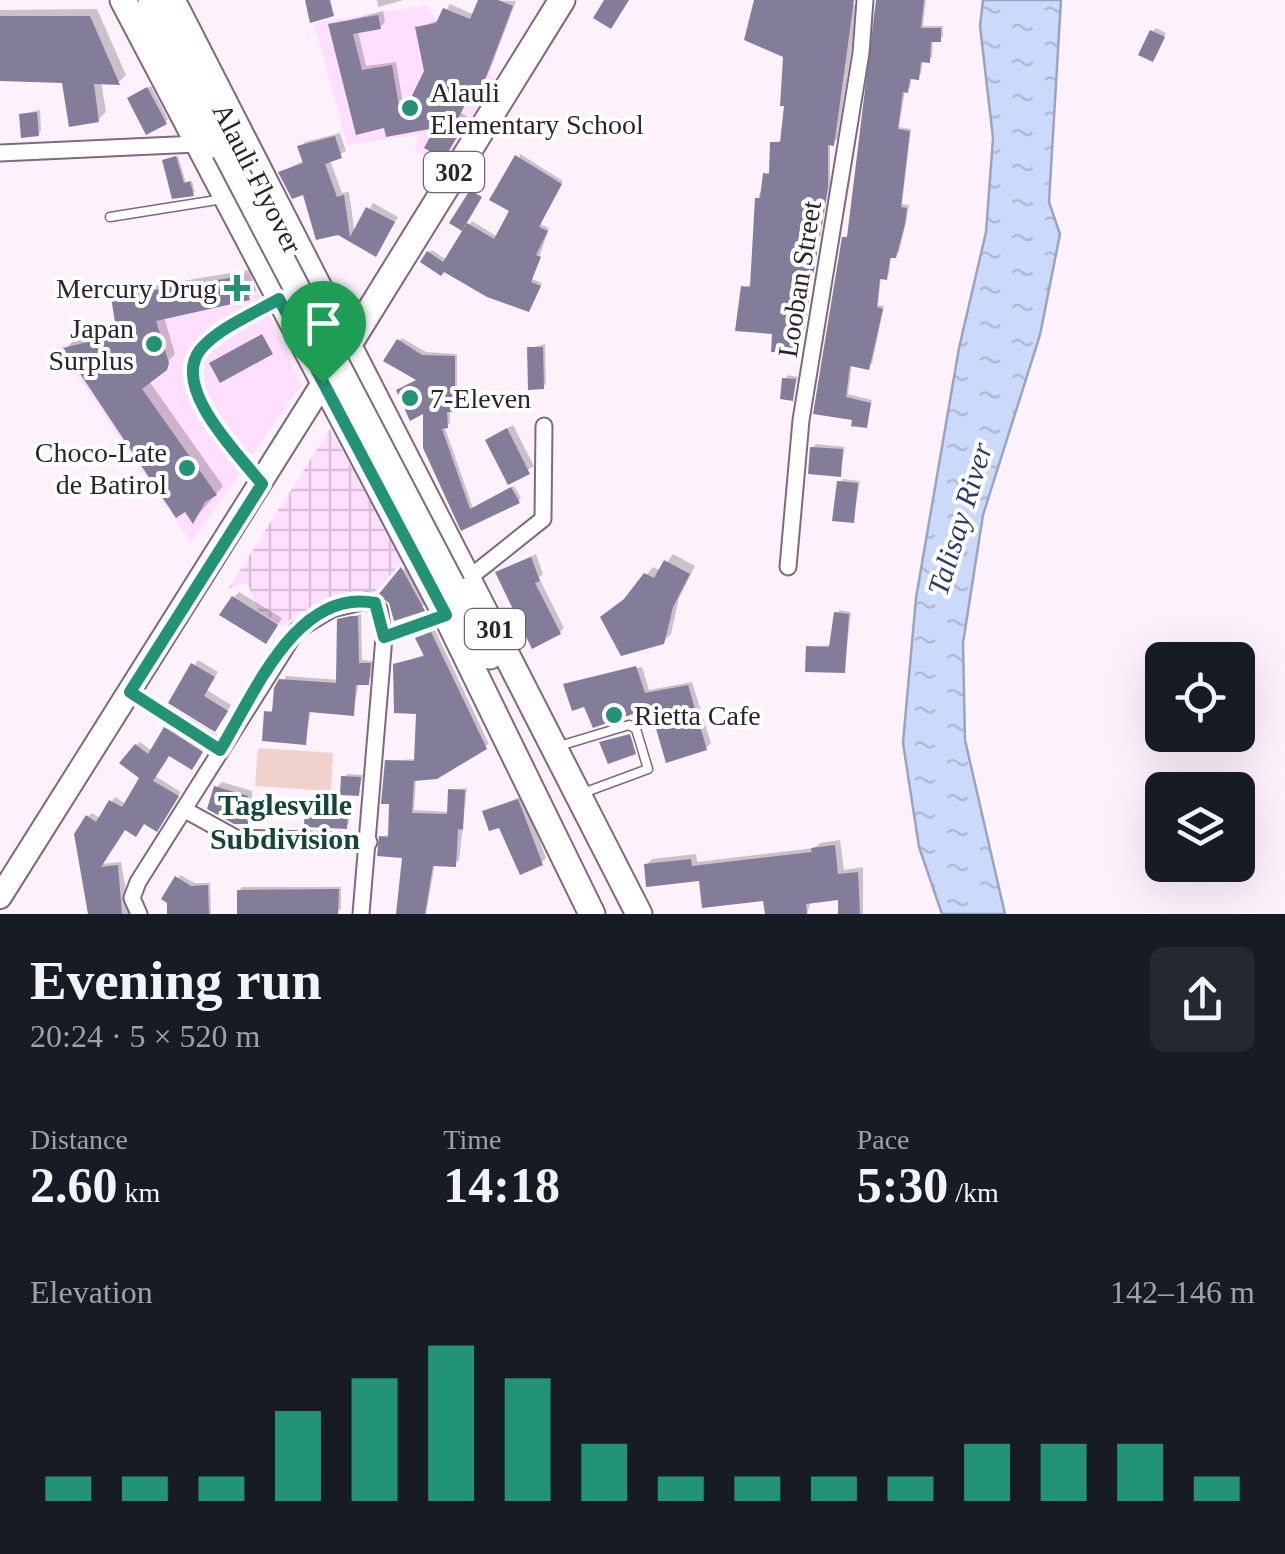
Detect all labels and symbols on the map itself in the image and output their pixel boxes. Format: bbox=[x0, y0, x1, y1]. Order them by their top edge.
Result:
place label: Alauli Elementary School bbox=[430, 77, 644, 140]
marker: Alauli Elementary School bbox=[399, 97, 421, 119]
street label: Alauli Flyover bbox=[206, 98, 309, 259]
road number: 302 bbox=[424, 152, 484, 192]
street label: Looban Street bbox=[772, 198, 827, 359]
place label: Mercury Drug bbox=[56, 273, 217, 304]
marker: Mercury Drug bbox=[226, 277, 248, 299]
pin bbox=[281, 281, 366, 384]
place label: Japan Surplus bbox=[48, 313, 134, 376]
marker: Japan Surplus bbox=[143, 333, 165, 355]
place label: 7-Eleven bbox=[430, 383, 531, 414]
marker: 7-Eleven bbox=[399, 387, 421, 409]
place label: Choco-Late de Batirol bbox=[35, 437, 167, 500]
water label: Talisay River bbox=[921, 438, 999, 599]
marker: Choco-Late de Batirol bbox=[176, 457, 198, 479]
road number: 301 bbox=[465, 609, 525, 649]
place label: Rietta Cafe bbox=[634, 700, 761, 731]
marker: Rietta Cafe bbox=[603, 704, 625, 726]
district label: Taglesville Subdivision bbox=[210, 788, 360, 855]

